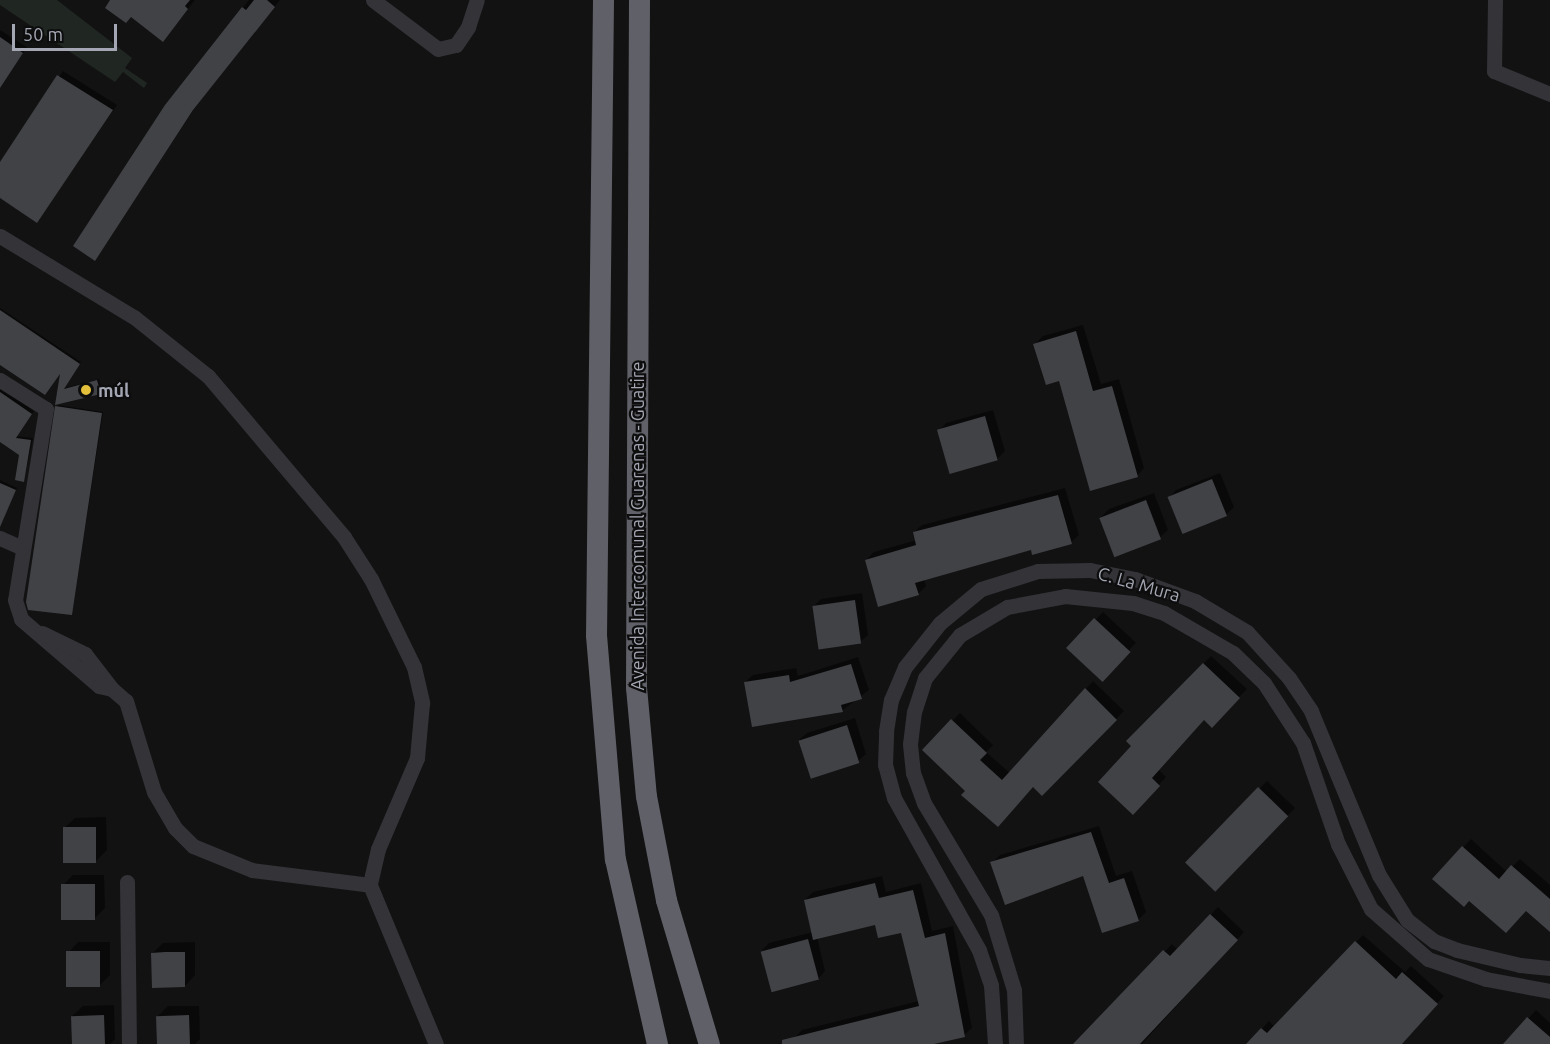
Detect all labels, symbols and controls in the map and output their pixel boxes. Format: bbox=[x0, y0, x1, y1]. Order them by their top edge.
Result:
scale bar bbox=[15, 12, 120, 50]
text: 50 m bbox=[23, 24, 63, 44]
street label: Avenida Intercomunal Guarenas - Guatire bbox=[626, 361, 648, 691]
place label: múl bbox=[98, 379, 129, 401]
marker: múl bbox=[79, 383, 93, 397]
street label: C. La Mura bbox=[1095, 562, 1183, 606]

